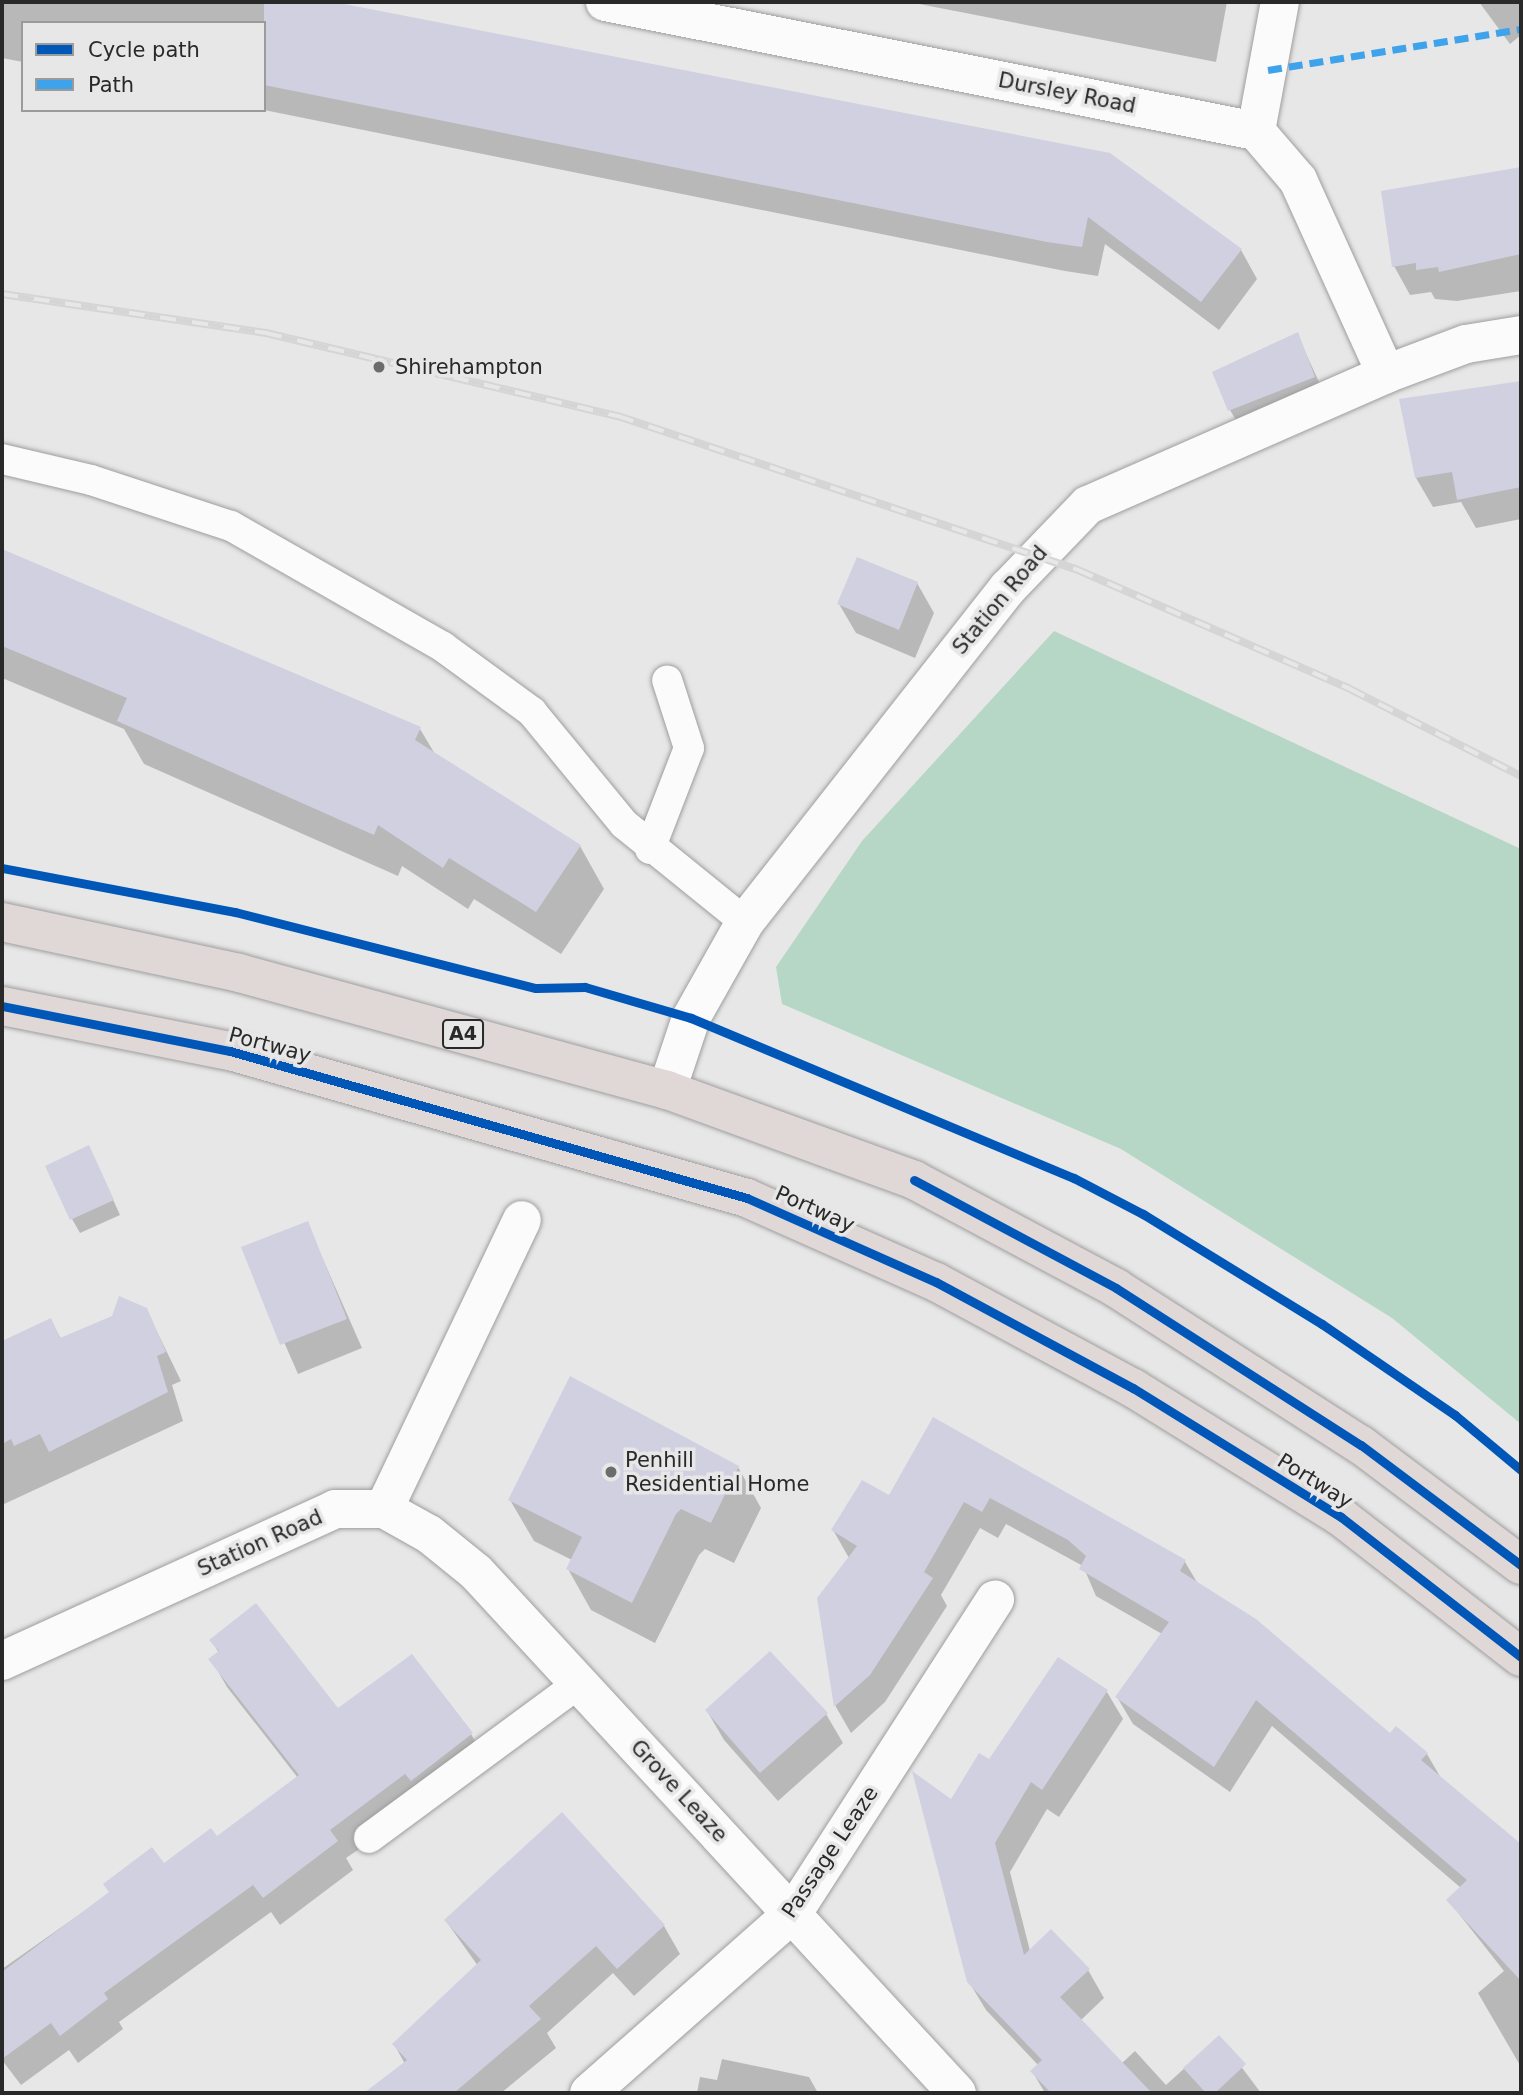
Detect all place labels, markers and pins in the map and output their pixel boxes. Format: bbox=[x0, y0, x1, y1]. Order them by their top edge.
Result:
place label: Shirehampton bbox=[395, 354, 543, 380]
marker: Shirehampton bbox=[369, 357, 389, 377]
place label: Penhill Residential Home bbox=[625, 1447, 809, 1497]
marker: Penhill Residential Home bbox=[603, 1464, 619, 1480]

